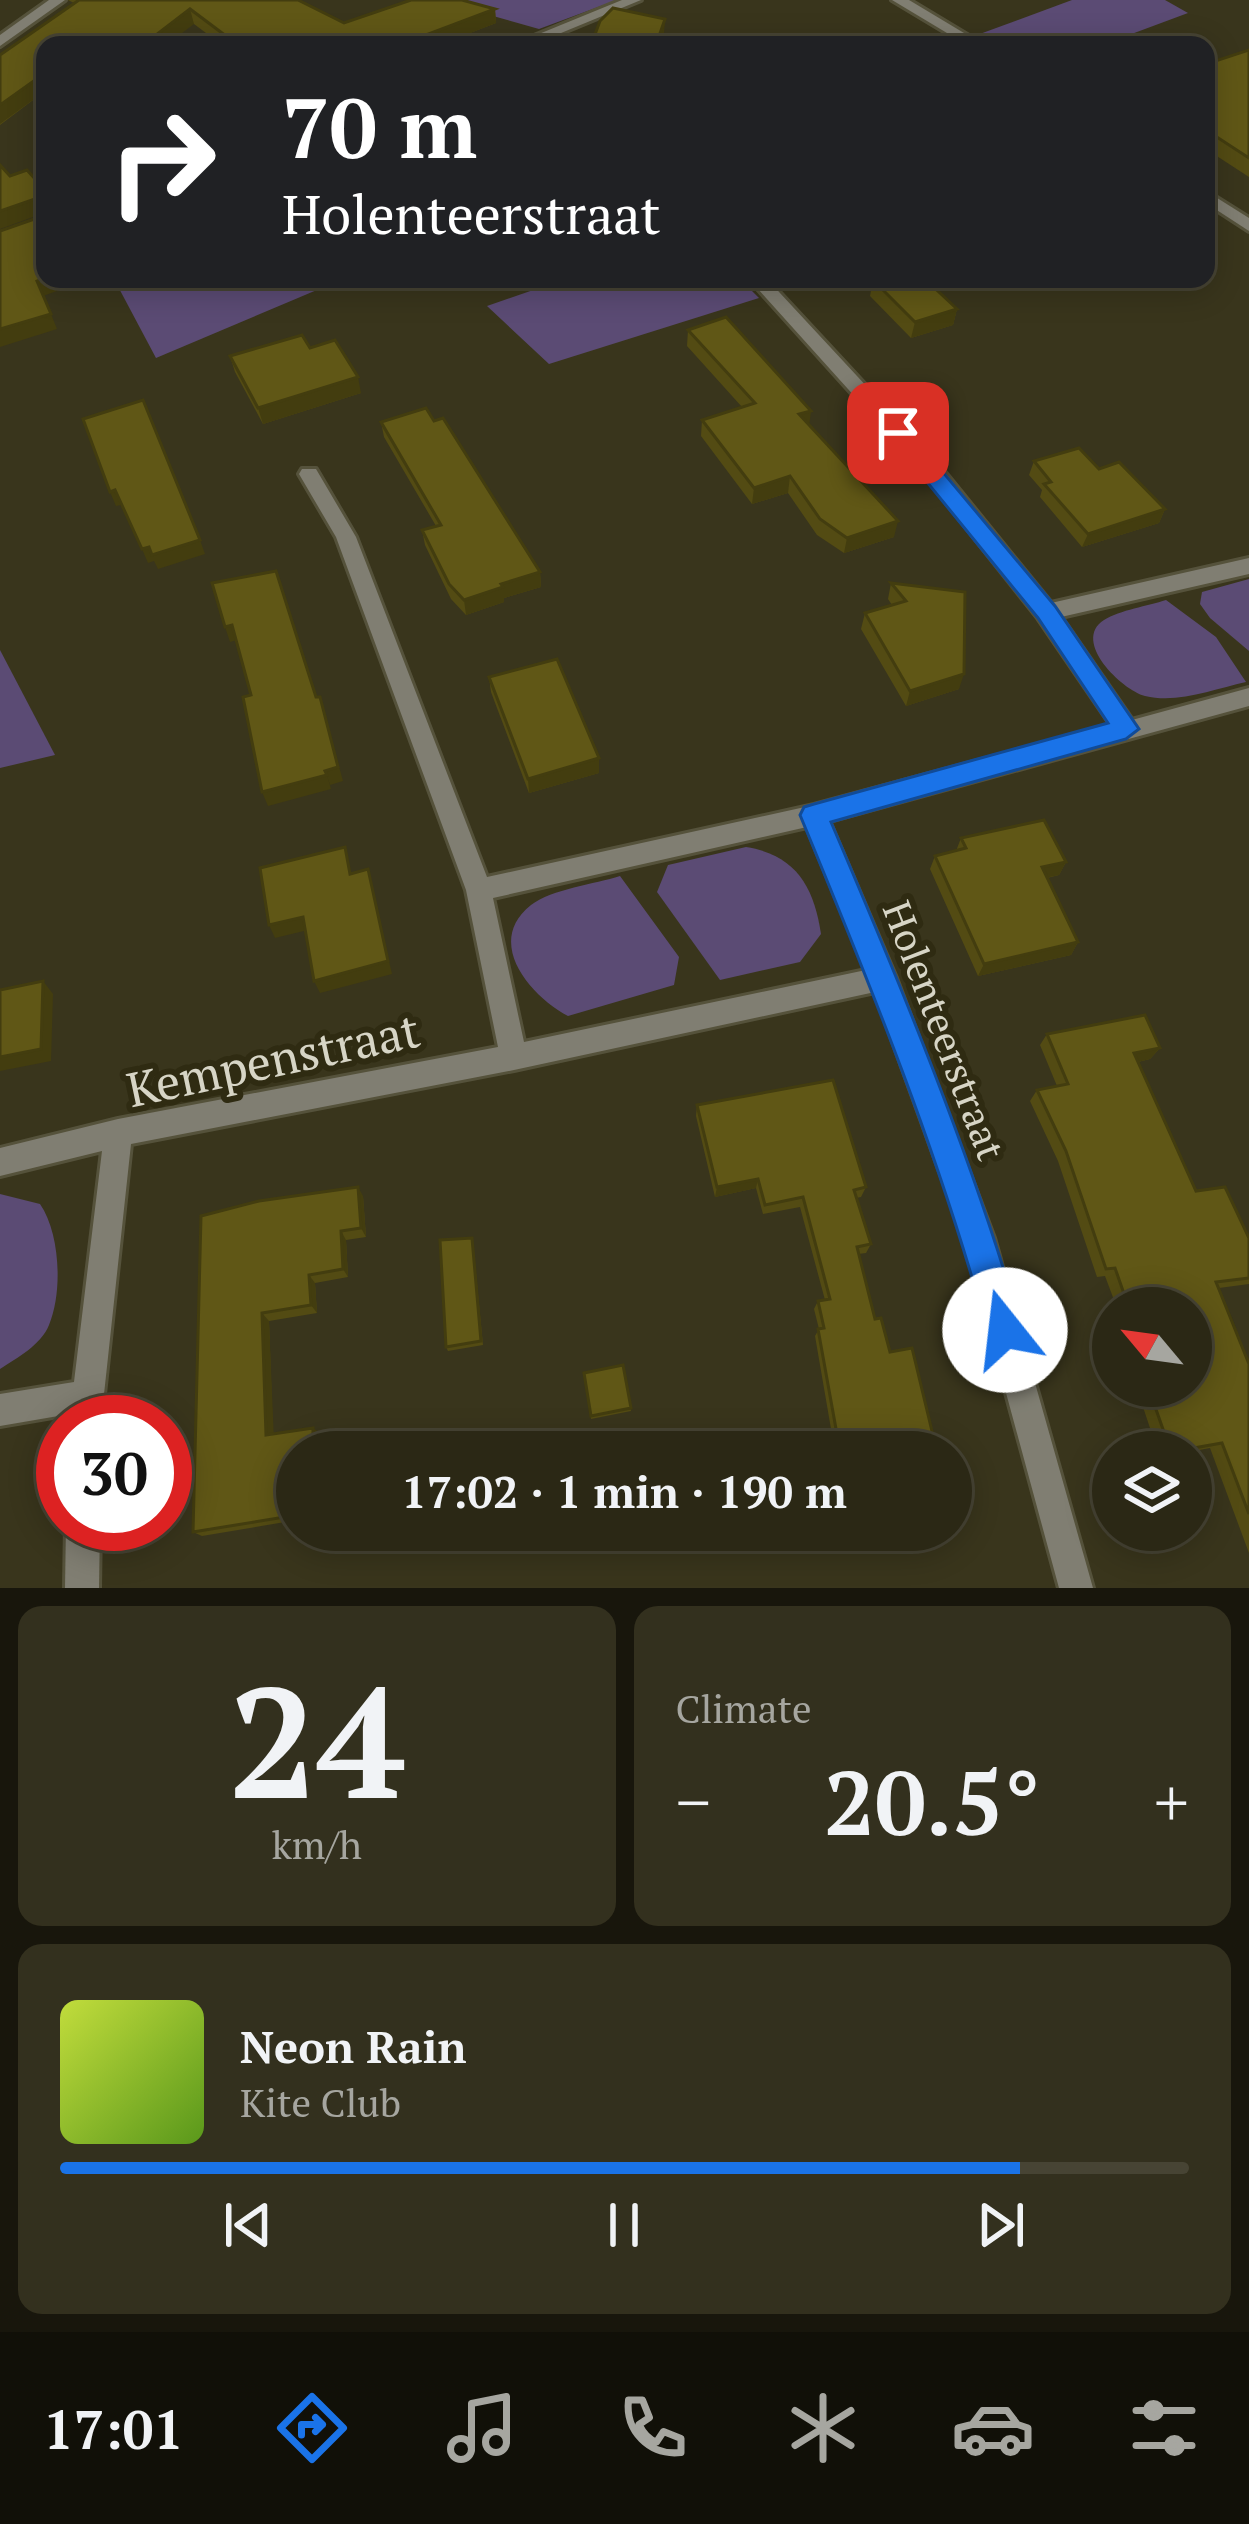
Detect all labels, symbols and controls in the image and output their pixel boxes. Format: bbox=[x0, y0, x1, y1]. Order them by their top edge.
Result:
text: 70 m bbox=[282, 71, 477, 182]
icon: right bbox=[84, 84, 240, 240]
text: Holenteerstraat bbox=[282, 178, 661, 249]
pin bbox=[847, 382, 949, 484]
icon: arrive bbox=[865, 400, 931, 466]
street label: Holenteerstraat bbox=[872, 893, 1018, 1167]
street label: Kempenstraat bbox=[121, 997, 425, 1121]
position arrow bbox=[942, 1267, 1068, 1393]
north arrow bbox=[1092, 1287, 1212, 1407]
map controls bbox=[1092, 1287, 1212, 1551]
speed limit sign: 30 bbox=[36, 1395, 192, 1551]
button: layers bbox=[1092, 1431, 1212, 1551]
text: 17:02 · 1 min · 190 m bbox=[401, 1461, 847, 1521]
text: 24 bbox=[229, 1636, 405, 1843]
text: Climate bbox=[676, 1682, 812, 1734]
text: 20.5° bbox=[824, 1741, 1040, 1861]
text: − bbox=[676, 1757, 711, 1845]
text: + bbox=[1154, 1757, 1189, 1845]
text: km/h bbox=[272, 1818, 362, 1870]
text: Neon Rain bbox=[240, 2016, 467, 2076]
text: Kite Club bbox=[240, 2076, 401, 2128]
icon: previous bbox=[215, 2192, 281, 2258]
icon: pause bbox=[591, 2192, 657, 2258]
icon: next bbox=[968, 2192, 1034, 2258]
icon: directions bbox=[270, 2386, 354, 2470]
icon: music bbox=[440, 2386, 524, 2470]
icon: phone bbox=[611, 2386, 695, 2470]
icon: climate bbox=[781, 2386, 865, 2470]
icon: car bbox=[951, 2386, 1035, 2470]
icon: filters bbox=[1122, 2386, 1206, 2470]
text: 17:01 bbox=[43, 2393, 184, 2464]

